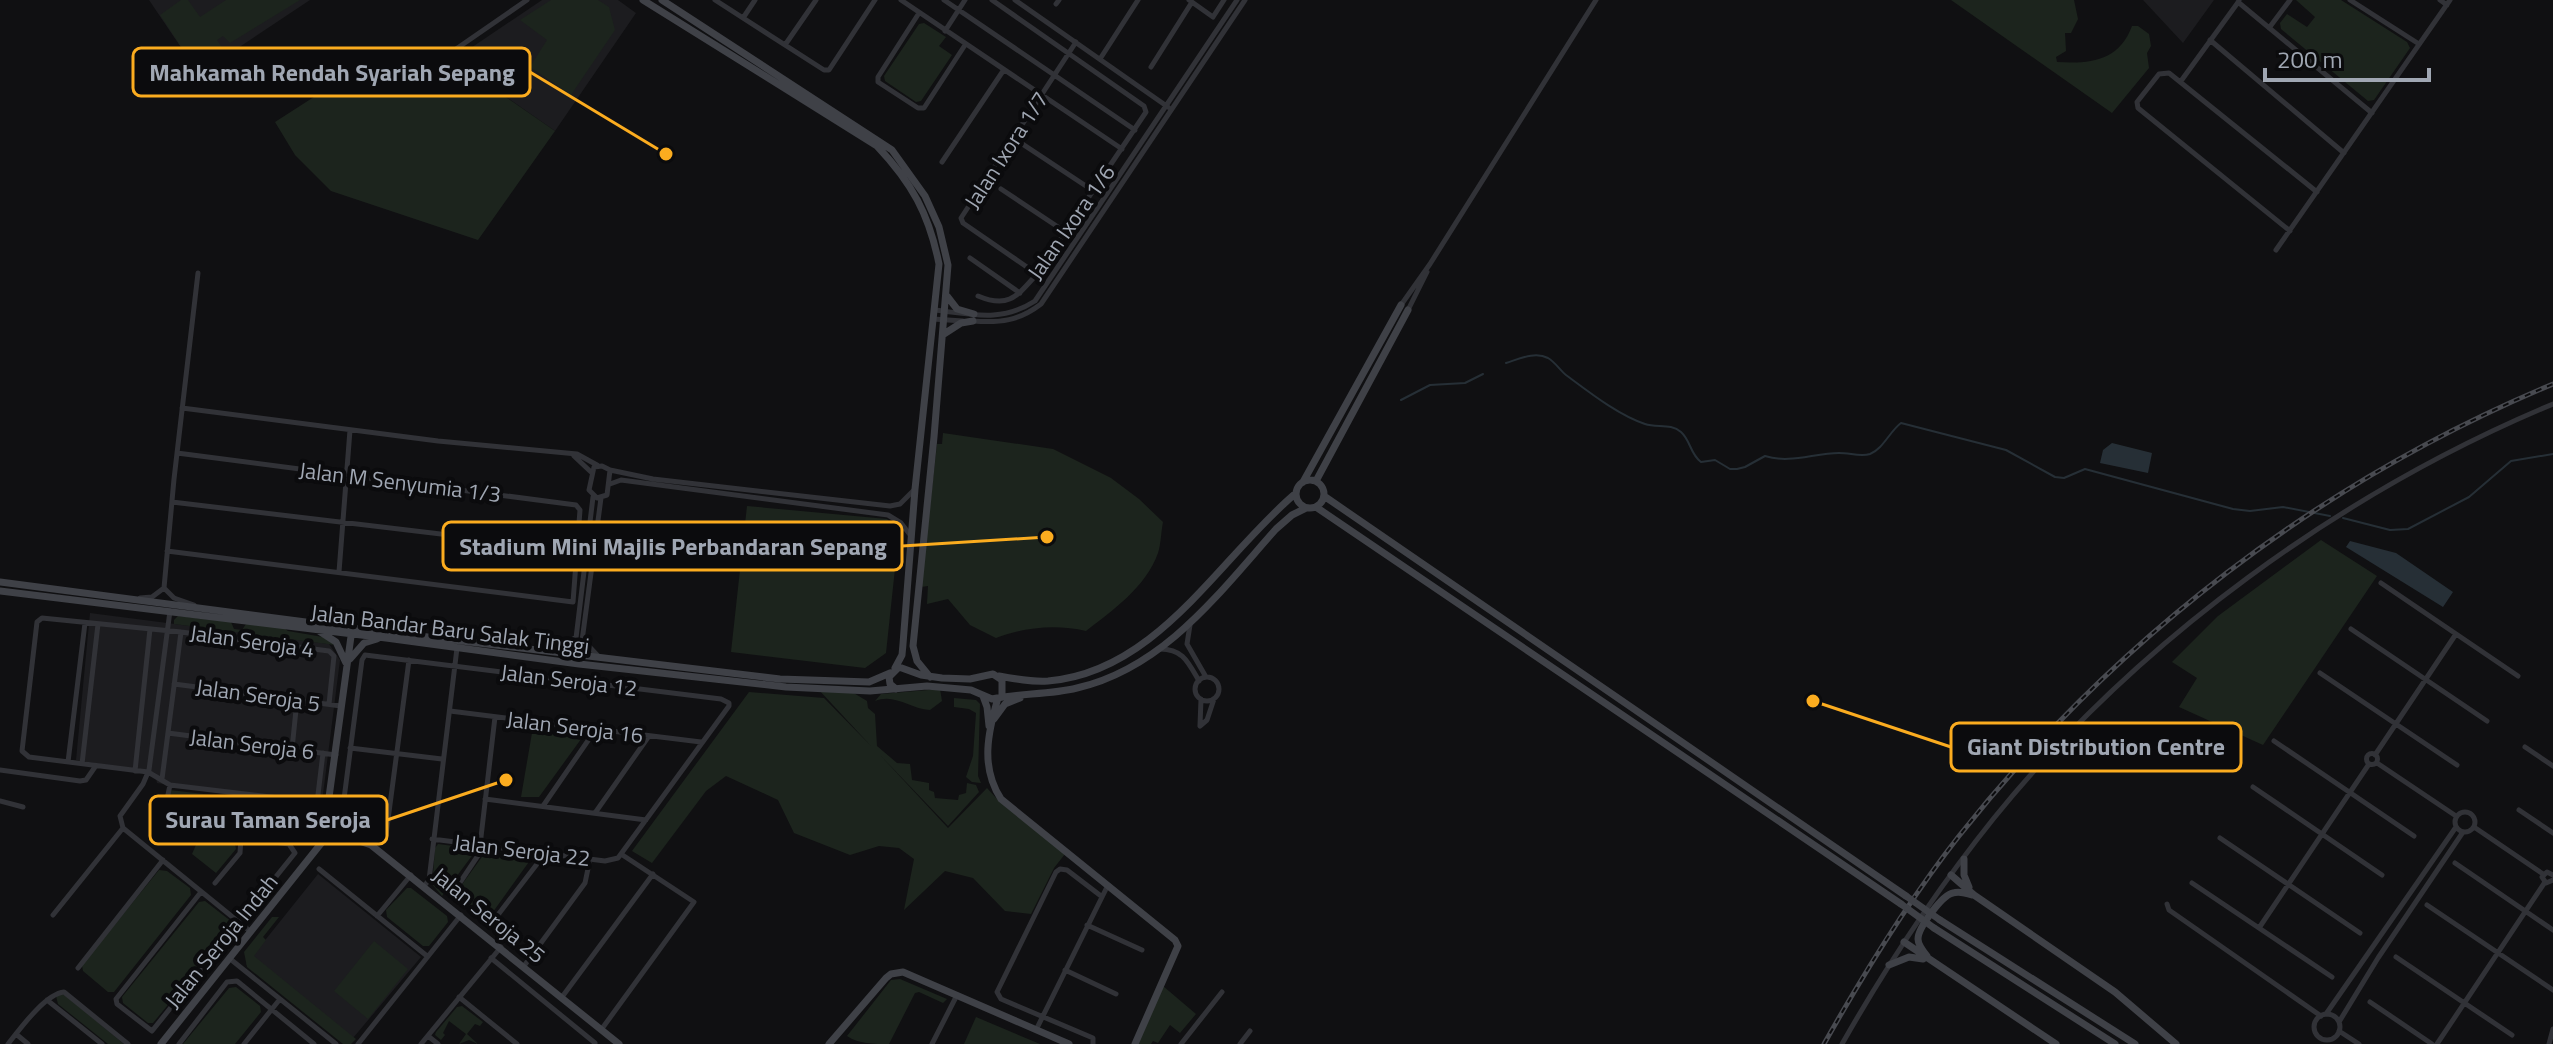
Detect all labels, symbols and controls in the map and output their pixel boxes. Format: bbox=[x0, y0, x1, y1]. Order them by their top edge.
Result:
scale bar bbox=[2265, 32, 2429, 82]
text: 200 m bbox=[2277, 41, 2343, 77]
callout: Mahkamah Rendah Syariah Sepang bbox=[133, 48, 530, 96]
text: Mahkamah Rendah Syariah Sepang bbox=[149, 54, 515, 90]
street label: Jalan Ixora 1/7 bbox=[955, 85, 1057, 215]
street label: Jalan Ixora 1/6 bbox=[1019, 157, 1123, 287]
street label: Jalan M Senyumia 1/3 bbox=[297, 453, 503, 511]
callout: Stadium Mini Majlis Perbandaran Sepang bbox=[443, 522, 902, 570]
text: Stadium Mini Majlis Perbandaran Sepang bbox=[459, 528, 887, 564]
street label: Jalan Bandar Baru Salak Tinggi bbox=[309, 595, 591, 663]
street label: Jalan Seroja 4 bbox=[188, 615, 316, 667]
street label: Jalan Seroja 12 bbox=[499, 655, 639, 705]
street label: Jalan Seroja 5 bbox=[194, 669, 322, 721]
street label: Jalan Seroja 16 bbox=[505, 702, 645, 752]
street label: Jalan Seroja 6 bbox=[188, 719, 316, 769]
callout: Giant Distribution Centre bbox=[1951, 723, 2241, 771]
text: Giant Distribution Centre bbox=[1967, 728, 2225, 764]
callout: Surau Taman Seroja bbox=[150, 796, 387, 844]
text: Surau Taman Seroja bbox=[165, 801, 371, 837]
street label: Jalan Seroja 22 bbox=[452, 825, 592, 875]
street label: Jalan Seroja 25 bbox=[425, 859, 553, 971]
street label: Jalan Seroja Indah bbox=[156, 866, 286, 1016]

